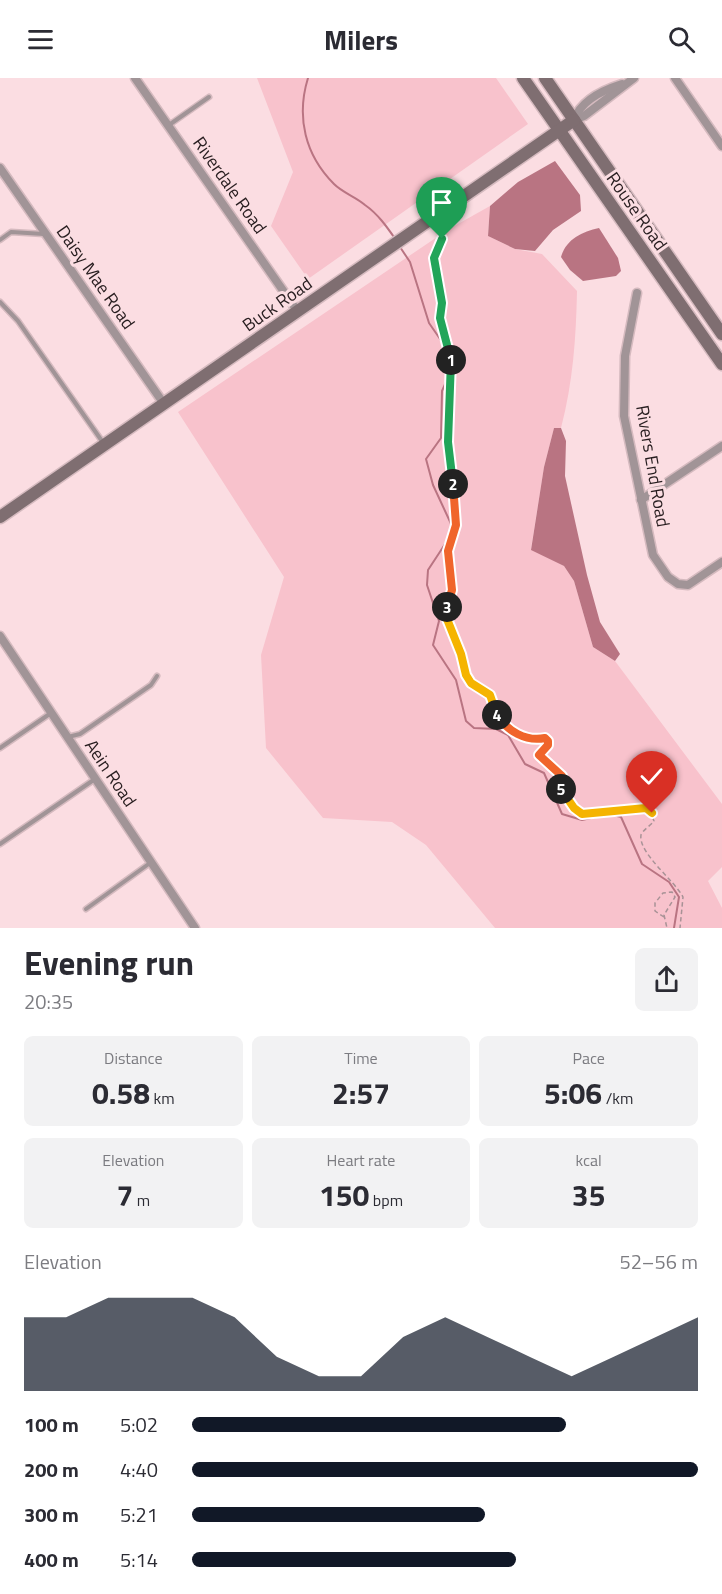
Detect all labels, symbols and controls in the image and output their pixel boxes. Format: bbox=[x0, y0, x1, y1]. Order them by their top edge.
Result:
text: Milers bbox=[324, 19, 398, 60]
icon: menu bbox=[24, 23, 57, 56]
icon: search bbox=[665, 23, 698, 56]
street label: Riverdale Road bbox=[186, 131, 274, 239]
street label: Rouse Road bbox=[600, 166, 674, 256]
pin bbox=[416, 177, 467, 239]
icon: arrive bbox=[425, 186, 458, 219]
street label: Daisy Mae Road bbox=[50, 219, 142, 335]
street label: Buck Road bbox=[236, 270, 318, 338]
pin: 1 bbox=[436, 345, 466, 375]
text: 1 bbox=[447, 348, 455, 372]
street label: Rivers End Road bbox=[629, 403, 677, 529]
pin: 2 bbox=[438, 469, 468, 499]
text: 2 bbox=[449, 472, 457, 496]
pin: 3 bbox=[432, 592, 462, 622]
text: 3 bbox=[443, 595, 451, 619]
pin: 4 bbox=[482, 700, 512, 730]
text: 4 bbox=[493, 703, 501, 727]
street label: Aein Road bbox=[78, 734, 144, 812]
pin bbox=[626, 751, 677, 813]
icon: check bbox=[635, 760, 668, 793]
pin: 5 bbox=[546, 774, 576, 804]
text: 5 bbox=[557, 777, 565, 801]
text: Evening run bbox=[24, 938, 194, 988]
button: share bbox=[635, 948, 698, 1011]
text: 20:35 bbox=[24, 986, 73, 1017]
text: Distance bbox=[104, 1046, 163, 1070]
text: Time bbox=[344, 1046, 378, 1070]
text: Pace bbox=[572, 1046, 605, 1070]
text: 0.58 bbox=[92, 1070, 150, 1116]
text: 2:57 bbox=[332, 1070, 390, 1116]
text: 5:06 bbox=[544, 1070, 602, 1116]
text: km bbox=[150, 1086, 175, 1110]
text: /km bbox=[602, 1086, 633, 1110]
text: Elevation bbox=[102, 1148, 164, 1172]
text: Heart rate bbox=[327, 1148, 395, 1172]
text: kcal bbox=[576, 1148, 602, 1172]
text: 7 bbox=[116, 1172, 133, 1218]
text: 150 bbox=[319, 1172, 369, 1218]
text: 35 bbox=[572, 1172, 605, 1218]
text: m bbox=[133, 1188, 150, 1212]
text: bpm bbox=[369, 1188, 403, 1212]
text: Elevation bbox=[24, 1246, 102, 1277]
text: 52–56 m bbox=[619, 1246, 698, 1277]
text: 100 m bbox=[24, 1409, 79, 1440]
text: 5:02 bbox=[120, 1409, 158, 1440]
text: 200 m bbox=[24, 1454, 79, 1485]
text: 4:40 bbox=[120, 1454, 158, 1485]
text: 300 m bbox=[24, 1499, 79, 1530]
text: 5:21 bbox=[120, 1499, 158, 1530]
text: 400 m bbox=[24, 1544, 79, 1575]
text: 5:14 bbox=[120, 1544, 158, 1575]

